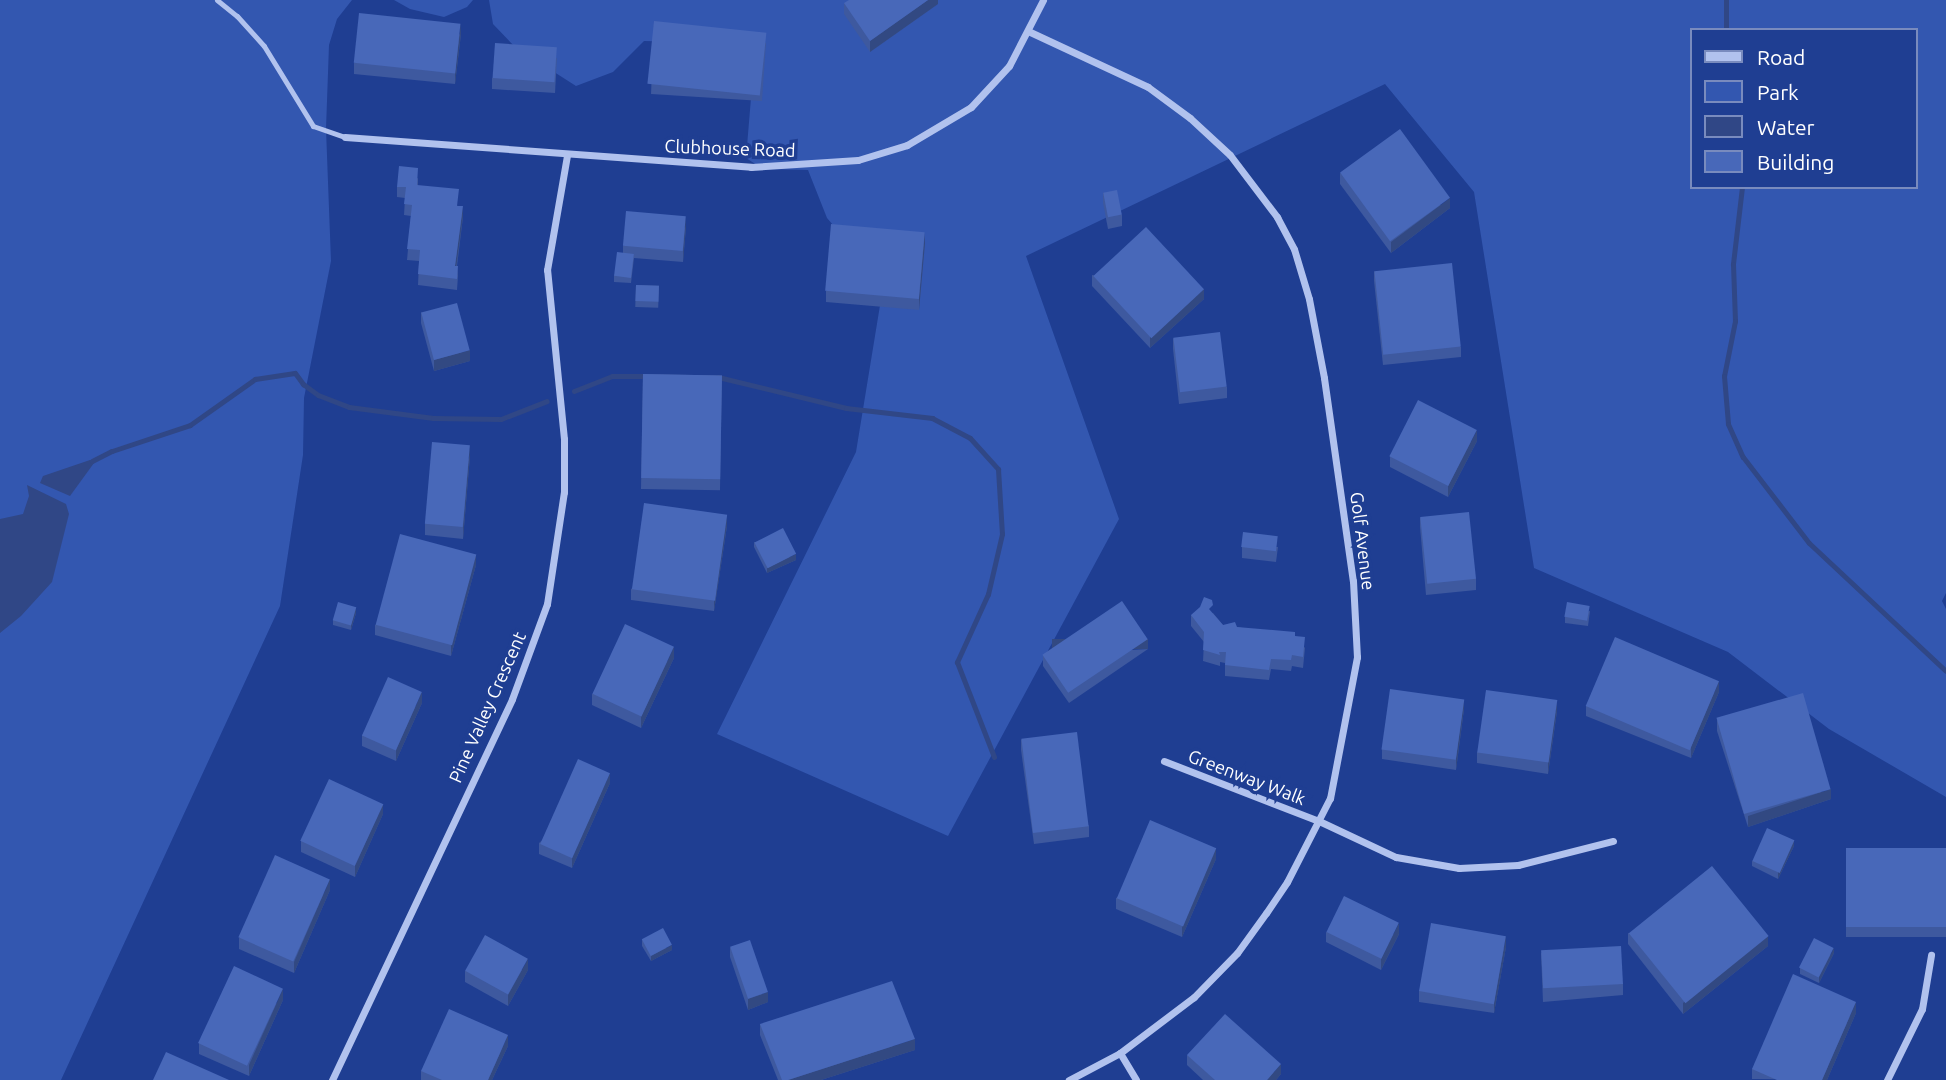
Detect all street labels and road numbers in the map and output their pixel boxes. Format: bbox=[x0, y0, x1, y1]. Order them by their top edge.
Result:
street label: Clubhouse Road bbox=[664, 135, 796, 161]
street label: Golf Avenue bbox=[1346, 491, 1380, 591]
street label: Pine Valley Crescent bbox=[444, 628, 530, 786]
street label: Greenway Walk bbox=[1185, 745, 1309, 809]

